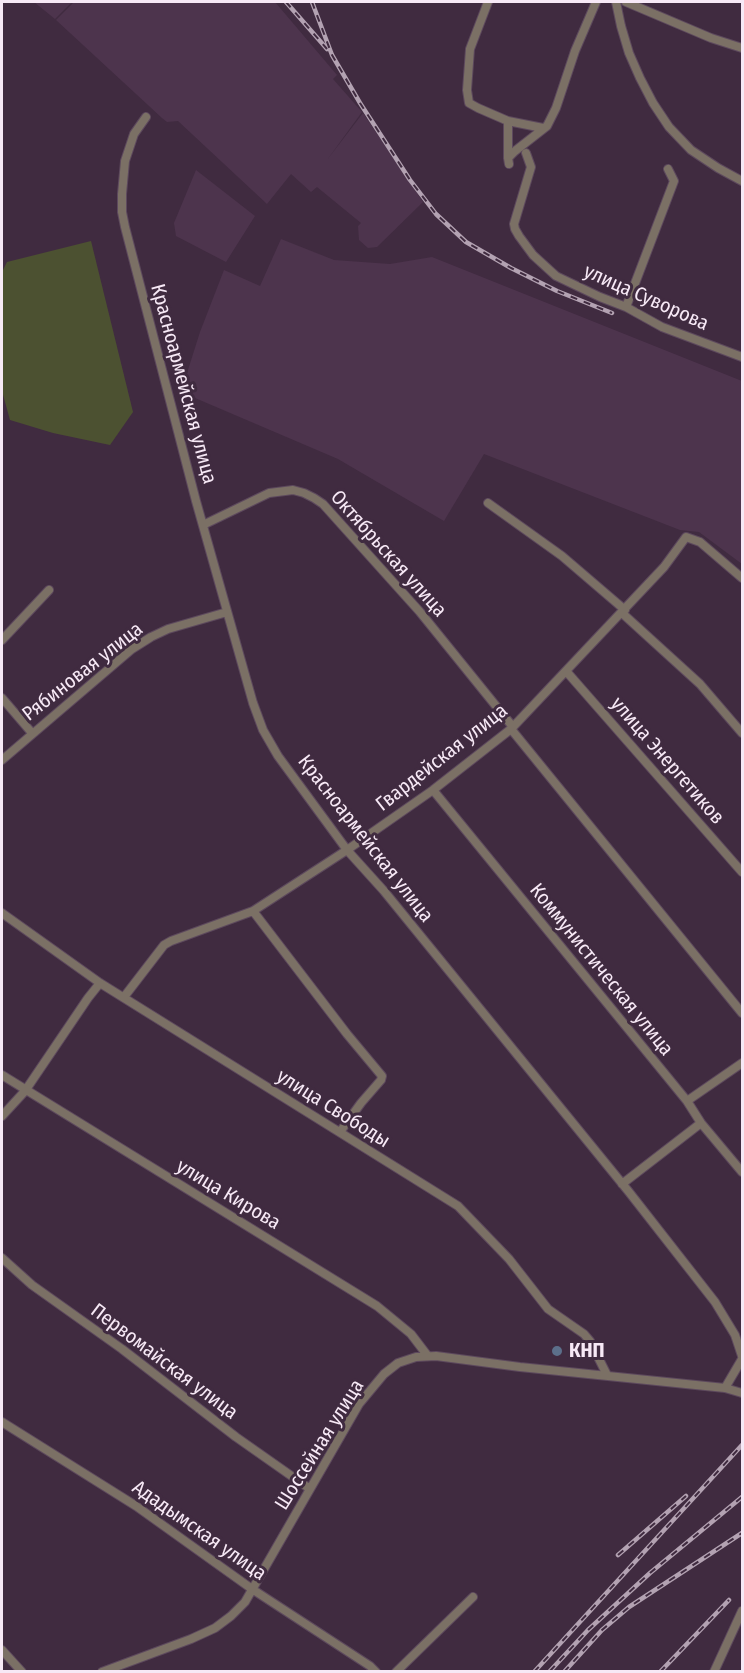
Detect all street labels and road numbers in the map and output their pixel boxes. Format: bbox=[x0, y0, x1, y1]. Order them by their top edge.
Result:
street label: улица Суворова bbox=[580, 260, 712, 336]
street label: Красноармейская улица bbox=[145, 281, 221, 487]
street label: Октябрьская улица bbox=[325, 486, 451, 622]
street label: Рябиновая улица bbox=[18, 618, 148, 726]
street label: улица Энергетиков bbox=[605, 692, 729, 830]
street label: Гвардейская улица bbox=[371, 699, 513, 817]
street label: Красноармейская улица bbox=[292, 750, 438, 928]
street label: Коммунистическая улица bbox=[524, 879, 678, 1061]
street label: улица Свободы bbox=[272, 1065, 394, 1153]
street label: улица Кирова bbox=[172, 1155, 284, 1235]
street label: Первомайская улица bbox=[86, 1299, 242, 1425]
street label: Шоссейная улица bbox=[270, 1375, 370, 1515]
street label: Ададымская улица bbox=[127, 1476, 271, 1586]

